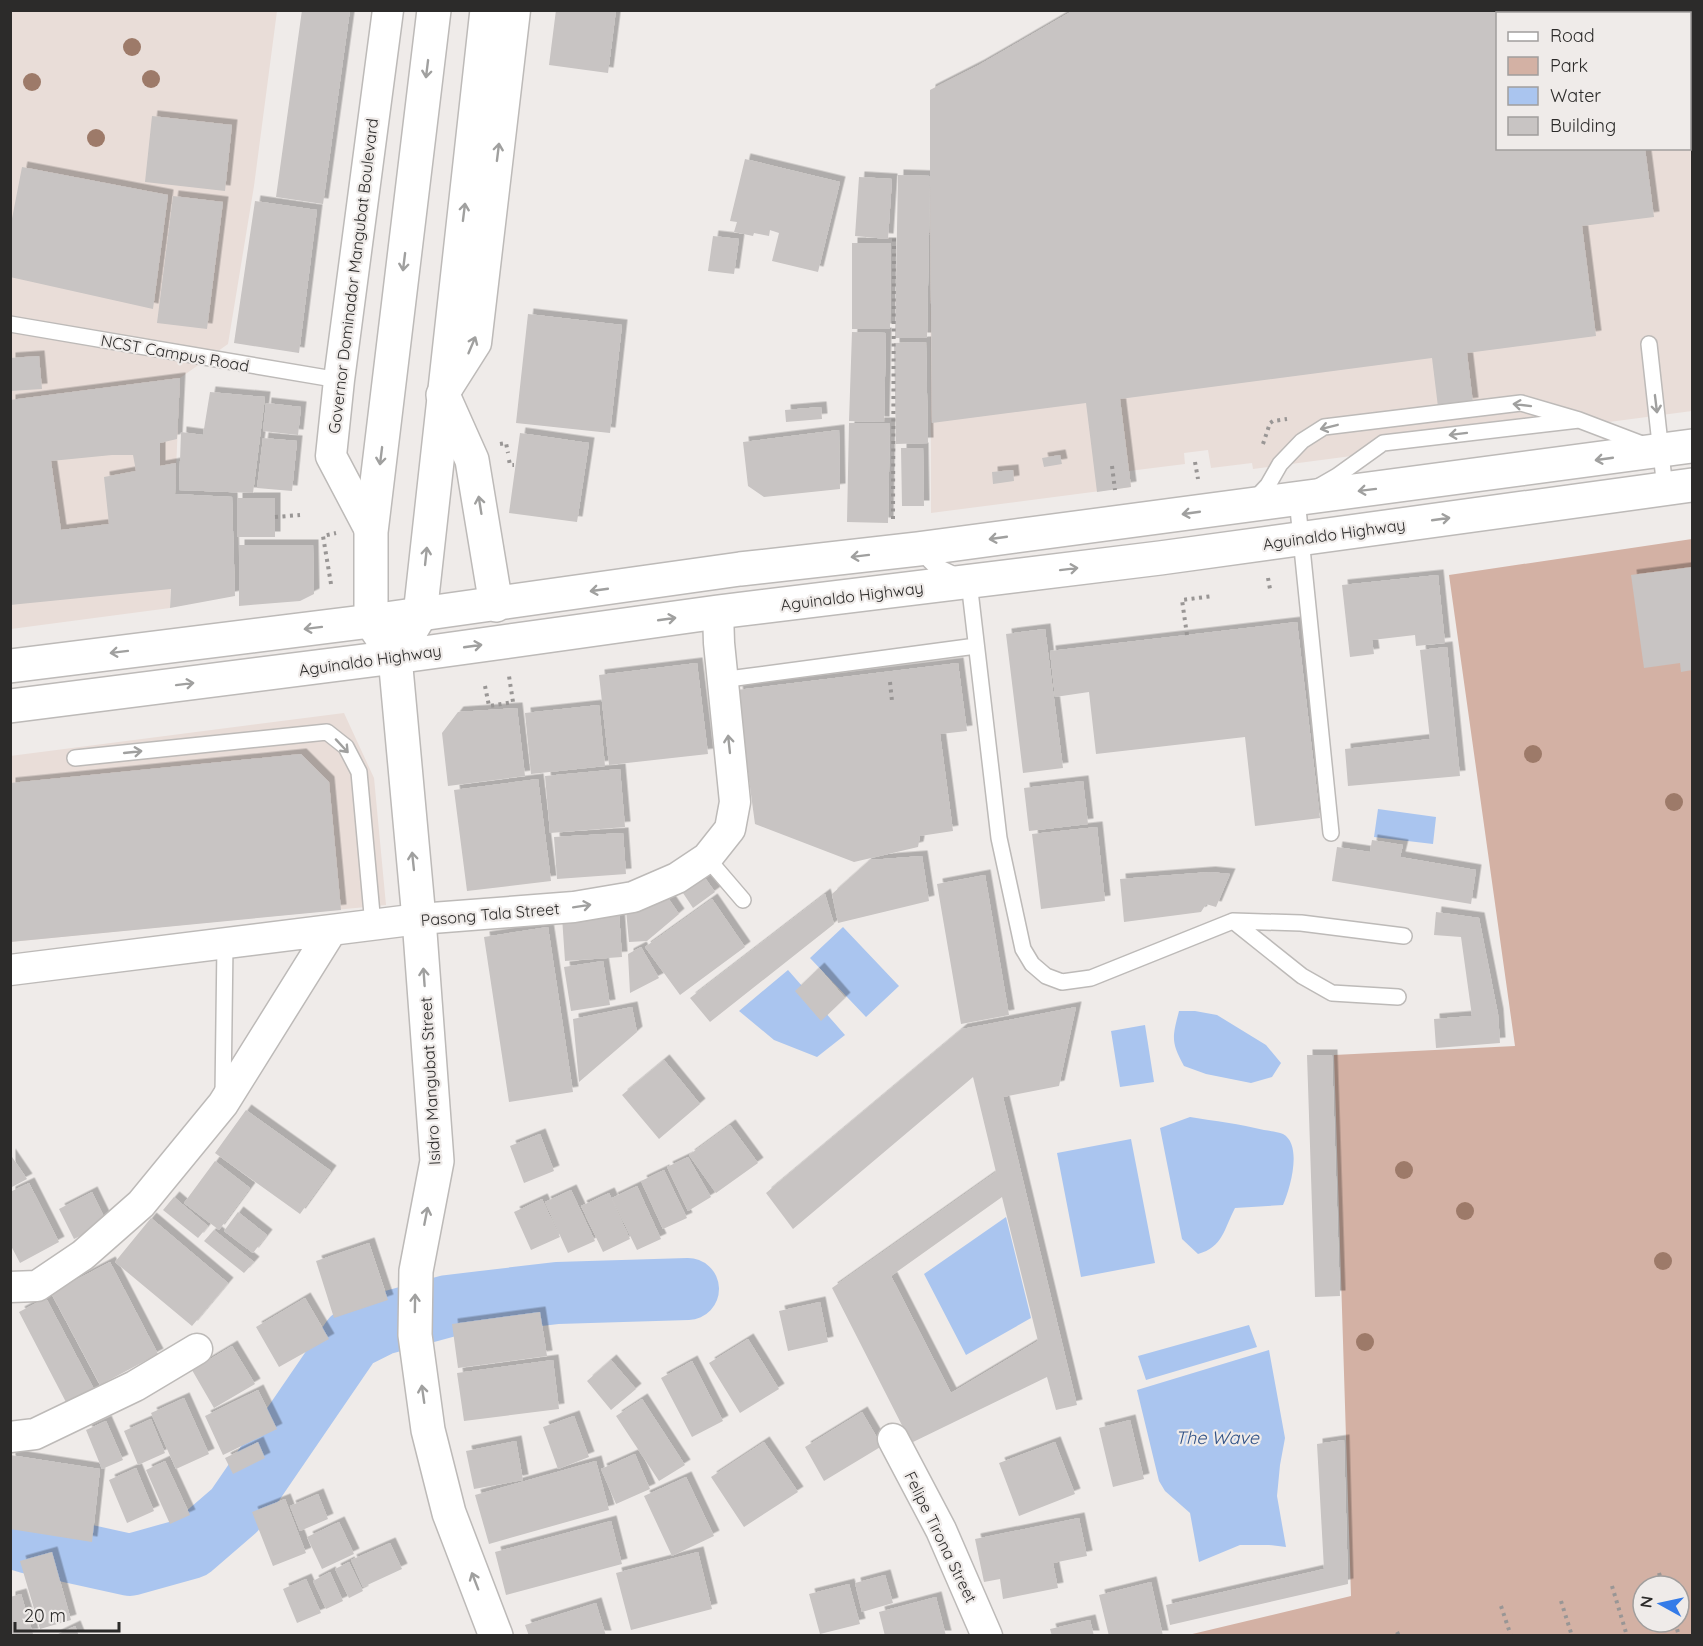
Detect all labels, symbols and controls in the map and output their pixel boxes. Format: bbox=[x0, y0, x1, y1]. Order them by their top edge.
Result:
legend bbox=[1496, 12, 1691, 150]
text: Road bbox=[1550, 24, 1595, 47]
text: Park bbox=[1550, 54, 1588, 77]
one-way arrow bbox=[421, 58, 432, 78]
text: Water bbox=[1550, 84, 1601, 107]
text: Building bbox=[1550, 114, 1616, 137]
street label: Governor Dominador Mangubat Boulevard bbox=[324, 117, 382, 435]
one-way arrow bbox=[493, 143, 504, 163]
one-way arrow bbox=[459, 203, 470, 222]
one-way arrow bbox=[398, 252, 409, 272]
street label: NCST Campus Road bbox=[99, 330, 251, 376]
one-way arrow bbox=[467, 337, 478, 355]
one-way arrow bbox=[1650, 394, 1661, 413]
one-way arrow bbox=[1513, 399, 1533, 410]
one-way arrow bbox=[1320, 422, 1339, 434]
one-way arrow bbox=[1448, 429, 1468, 440]
one-way arrow bbox=[375, 445, 386, 465]
one-way arrow bbox=[1594, 453, 1614, 464]
one-way arrow bbox=[1357, 484, 1377, 495]
one-way arrow bbox=[474, 496, 485, 516]
one-way arrow bbox=[1182, 507, 1202, 518]
one-way arrow bbox=[1431, 513, 1451, 524]
street label: Aguinaldo Highway bbox=[1261, 514, 1407, 554]
one-way arrow bbox=[988, 533, 1008, 544]
one-way arrow bbox=[421, 547, 432, 567]
one-way arrow bbox=[851, 550, 870, 561]
one-way arrow bbox=[1059, 564, 1078, 575]
street label: Aguinaldo Highway bbox=[779, 577, 925, 615]
one-way arrow bbox=[589, 584, 609, 595]
one-way arrow bbox=[656, 614, 676, 625]
one-way arrow bbox=[303, 623, 323, 634]
street label: Aguinaldo Highway bbox=[297, 640, 443, 680]
one-way arrow bbox=[463, 640, 483, 651]
one-way arrow bbox=[110, 647, 130, 658]
one-way arrow bbox=[175, 678, 194, 689]
one-way arrow bbox=[723, 734, 734, 754]
one-way arrow bbox=[335, 738, 349, 753]
one-way arrow bbox=[123, 746, 143, 757]
one-way arrow bbox=[407, 852, 418, 872]
street label: Pasong Tala Street bbox=[420, 898, 560, 930]
one-way arrow bbox=[572, 900, 592, 911]
one-way arrow bbox=[418, 967, 429, 987]
street label: Isidro Mangubat Street bbox=[416, 996, 444, 1166]
one-way arrow bbox=[421, 1207, 432, 1226]
one-way arrow bbox=[410, 1294, 421, 1314]
one-way arrow bbox=[417, 1384, 428, 1404]
water label: The Wave bbox=[1175, 1426, 1260, 1449]
street label: Felipe Tirona Street bbox=[901, 1468, 981, 1606]
one-way arrow bbox=[469, 1572, 480, 1591]
north arrow bbox=[1631, 1574, 1691, 1634]
scale bar bbox=[15, 1595, 118, 1633]
text: N bbox=[1635, 1595, 1657, 1609]
text: 20 m bbox=[24, 1604, 66, 1627]

